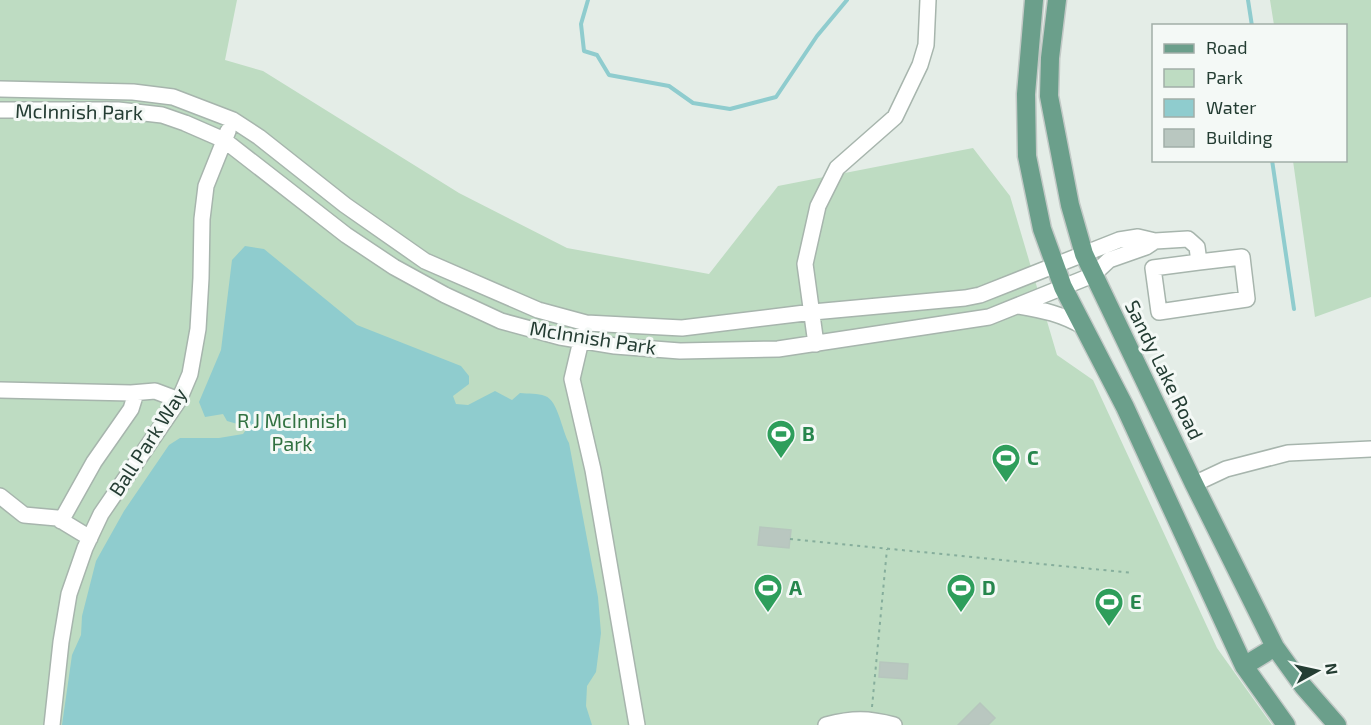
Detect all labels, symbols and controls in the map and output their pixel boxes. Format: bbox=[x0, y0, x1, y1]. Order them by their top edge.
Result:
legend bbox=[1152, 24, 1347, 162]
text: Road bbox=[1206, 36, 1247, 58]
text: Park bbox=[1206, 66, 1243, 88]
text: Water bbox=[1206, 96, 1256, 118]
street label: McInnish Park bbox=[15, 98, 143, 124]
text: Building bbox=[1206, 126, 1273, 148]
street label: Sandy Lake Road bbox=[1121, 296, 1209, 443]
street label: McInnish Park bbox=[528, 315, 658, 359]
street label: Ball Park Way bbox=[103, 382, 191, 500]
park label: R J McInnish Park bbox=[237, 408, 347, 455]
sports icon: B bbox=[765, 418, 797, 460]
place label: B bbox=[802, 421, 815, 445]
sports icon: C bbox=[990, 442, 1022, 484]
place label: C bbox=[1027, 445, 1039, 469]
sports icon: A bbox=[752, 572, 784, 614]
sports icon: D bbox=[945, 572, 977, 614]
place label: A bbox=[789, 575, 803, 599]
place label: D bbox=[982, 575, 996, 599]
sports icon: E bbox=[1093, 586, 1125, 628]
place label: E bbox=[1130, 589, 1142, 613]
north arrow bbox=[1287, 641, 1347, 701]
text: N bbox=[1322, 662, 1343, 676]

